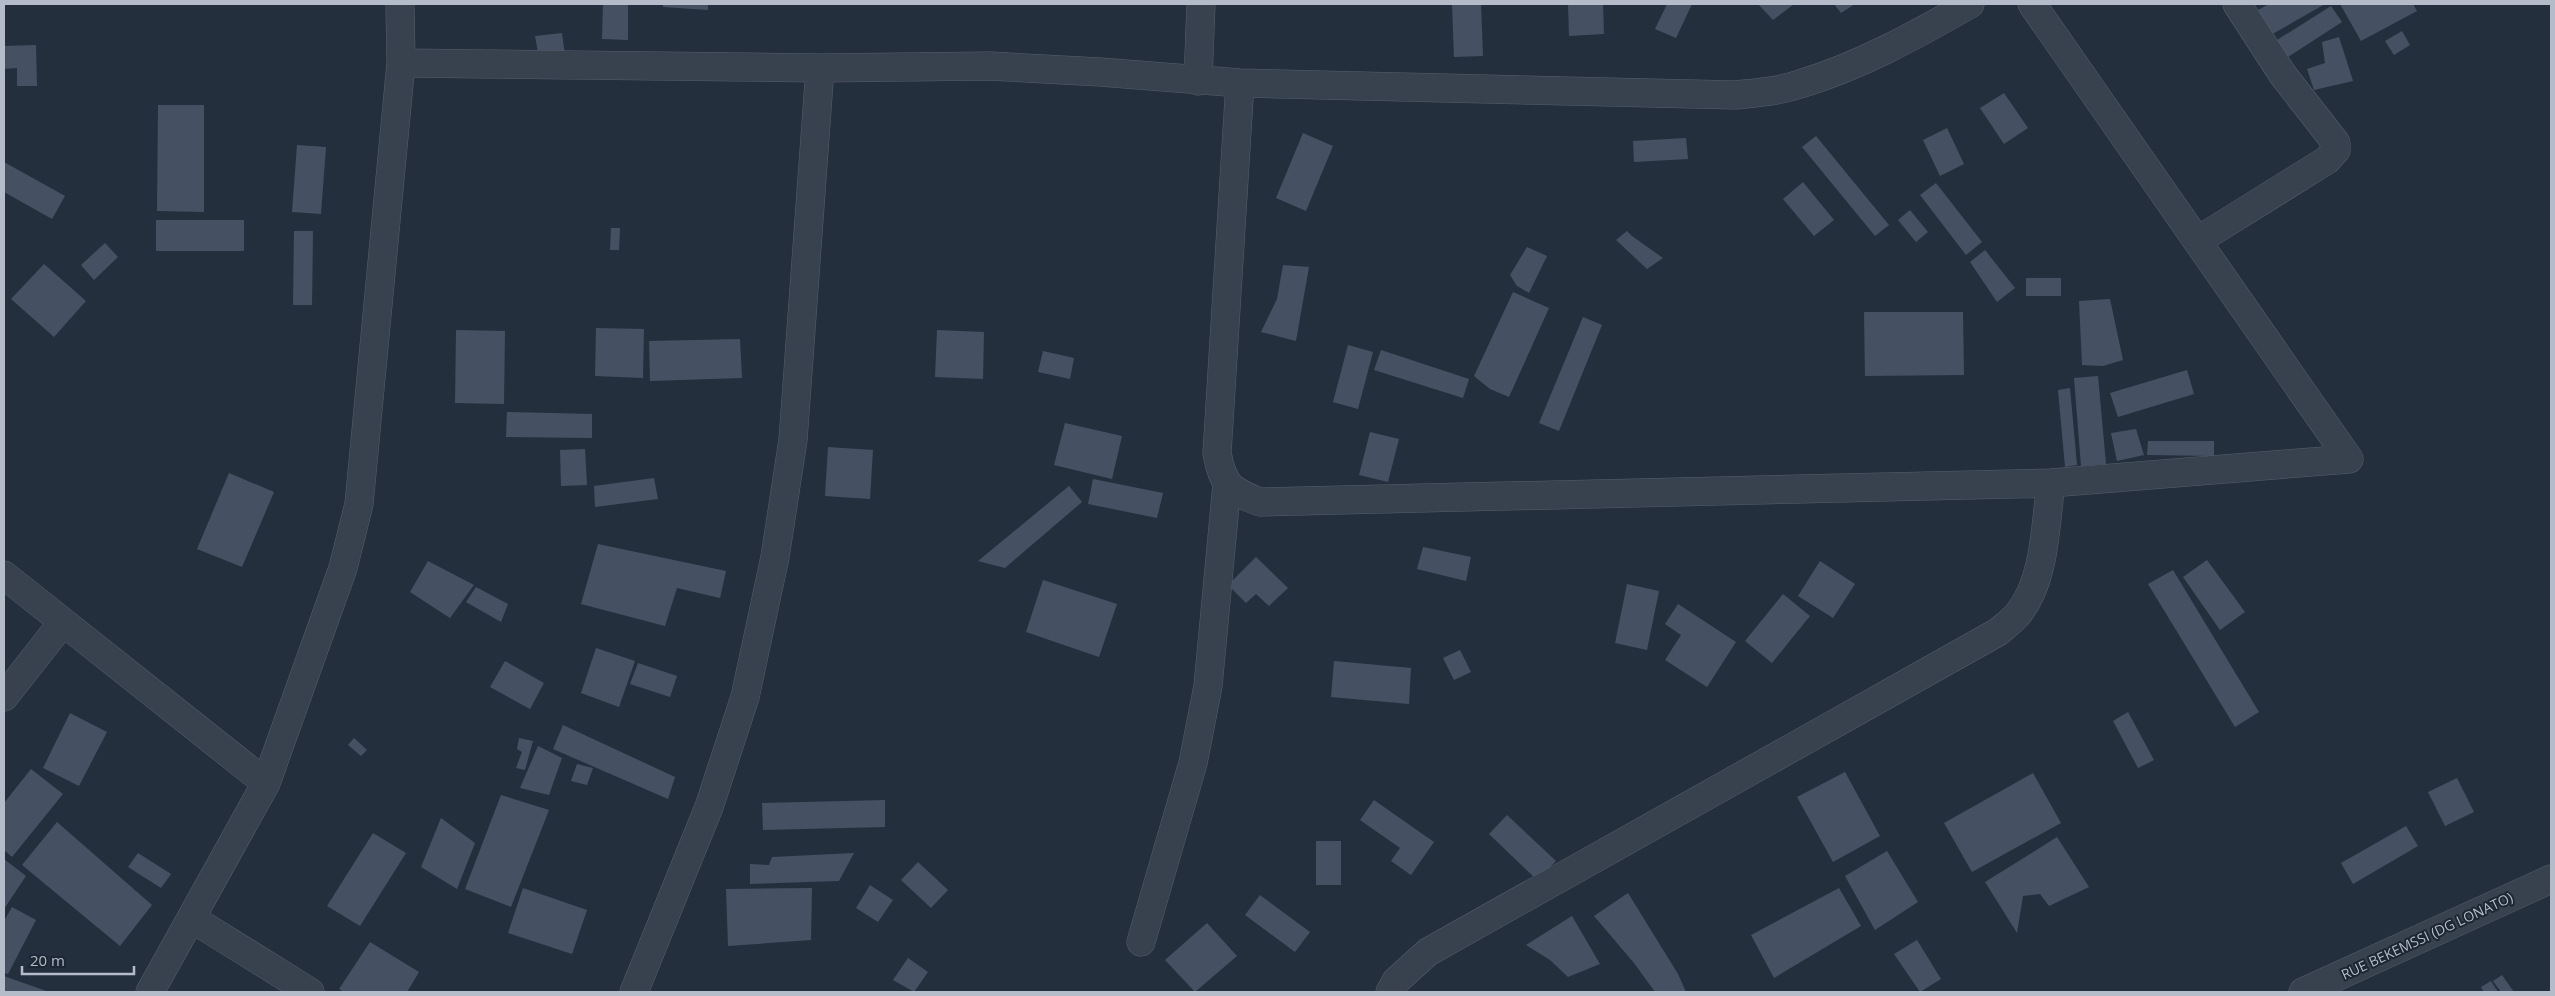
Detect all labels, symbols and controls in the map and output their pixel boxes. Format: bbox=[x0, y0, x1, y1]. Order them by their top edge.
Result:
street label: RUE BEKEMSSI (DG LONATO) bbox=[2338, 887, 2516, 984]
scale bar bbox=[22, 944, 135, 976]
text: 20 m bbox=[30, 950, 65, 970]

